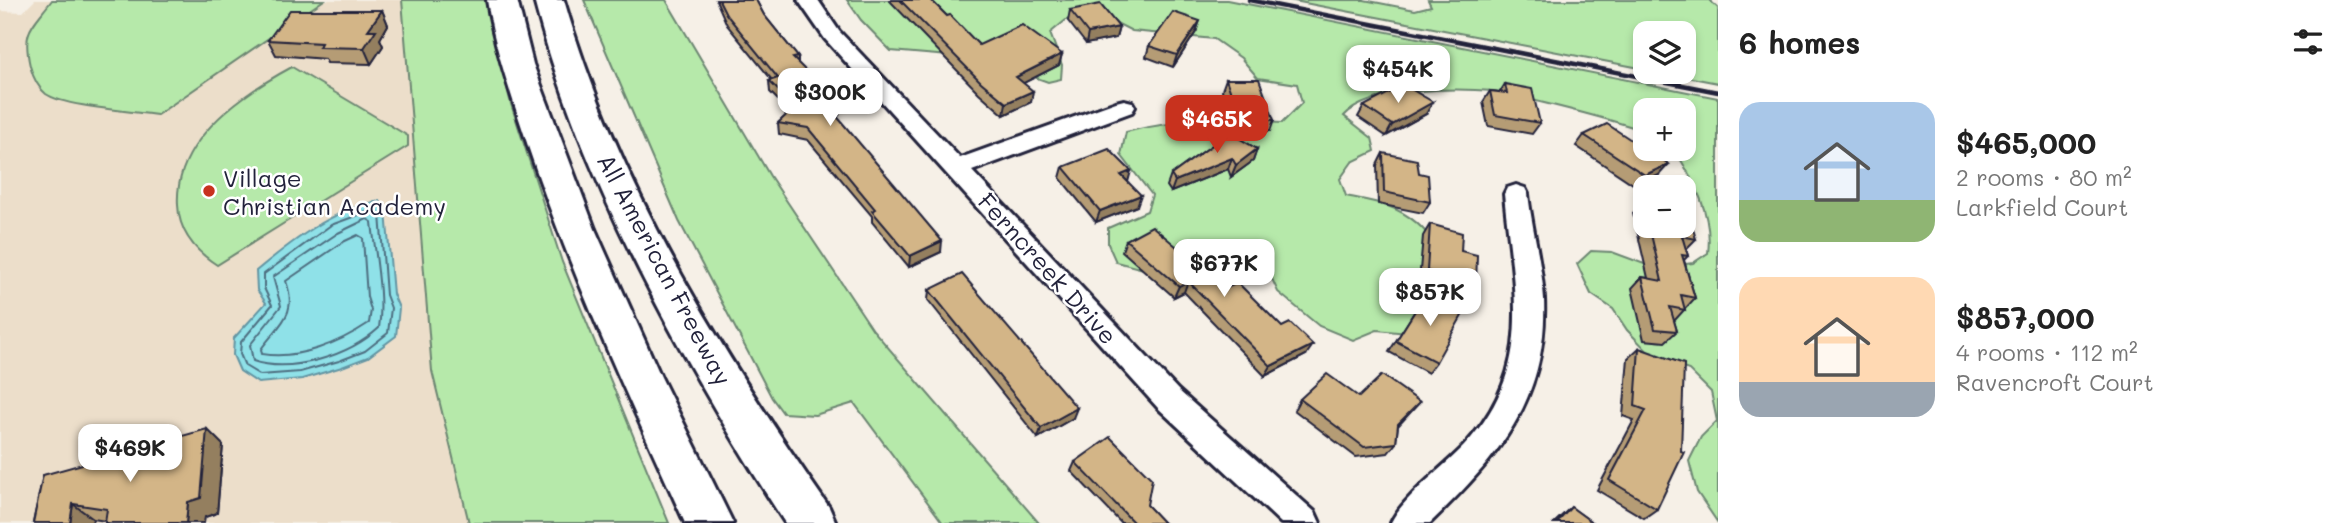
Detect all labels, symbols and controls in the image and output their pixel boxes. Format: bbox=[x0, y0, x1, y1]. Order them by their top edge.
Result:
map controls bbox=[1633, 21, 1696, 238]
button: layers bbox=[1633, 21, 1696, 84]
text: 6 homes bbox=[1739, 22, 1860, 62]
icon: filters bbox=[2289, 23, 2327, 61]
pin: $454K bbox=[1349, 46, 1447, 105]
text: $454K bbox=[1362, 53, 1434, 83]
pin: $300K bbox=[781, 68, 879, 128]
text: $300K bbox=[794, 76, 866, 106]
pin: $465K bbox=[1168, 96, 1266, 155]
button: + bbox=[1633, 98, 1696, 161]
text: $465K bbox=[1181, 103, 1253, 133]
text: $465,000 bbox=[1956, 122, 2096, 162]
icon: home bbox=[1795, 130, 1879, 214]
street label: All American Freeway bbox=[591, 148, 739, 390]
place label: Village Christian Academy bbox=[223, 162, 446, 221]
text: 2 rooms · 80 m² bbox=[1956, 162, 2132, 192]
button: − bbox=[1633, 175, 1696, 238]
marker: Village Christian Academy bbox=[201, 183, 217, 199]
street label: Ferncreek Drive bbox=[972, 186, 1124, 350]
text: Larkfield Court bbox=[1956, 192, 2128, 222]
pin: $677K bbox=[1175, 240, 1273, 299]
text: $677K bbox=[1190, 247, 1258, 277]
pin: $857K bbox=[1381, 268, 1479, 328]
text: $857K bbox=[1395, 276, 1465, 306]
text: $857,000 bbox=[1956, 297, 2094, 337]
icon: home bbox=[1795, 305, 1879, 389]
text: 4 rooms · 112 m² bbox=[1956, 337, 2138, 367]
text: Ravencroft Court bbox=[1956, 367, 2154, 397]
pin: $469K bbox=[81, 424, 179, 484]
text: $469K bbox=[94, 432, 166, 462]

